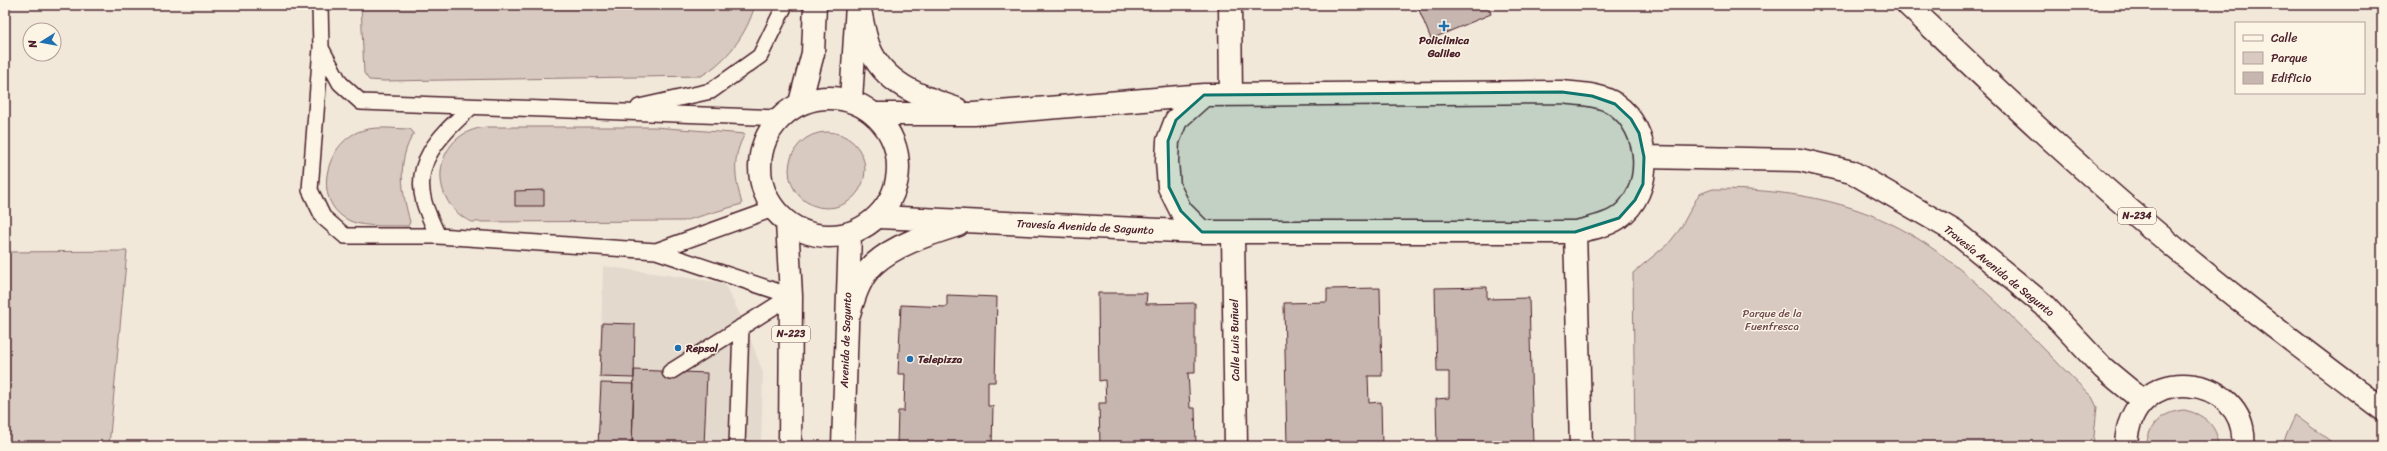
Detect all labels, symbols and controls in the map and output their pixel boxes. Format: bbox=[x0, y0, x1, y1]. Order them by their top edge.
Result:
marker: Policlinica Galileo bbox=[1438, 20, 1450, 32]
north arrow bbox=[22, 22, 62, 62]
legend bbox=[2235, 22, 2365, 94]
text: Calle bbox=[2271, 27, 2298, 49]
place label: Policlinica Galileo bbox=[1419, 31, 1470, 63]
text: N bbox=[23, 38, 43, 50]
text: Parque bbox=[2271, 47, 2308, 69]
text: Edificio bbox=[2271, 67, 2311, 89]
road number: N-234 bbox=[2118, 208, 2156, 224]
street label: Travesía Avenida de Sagunto bbox=[1016, 214, 1155, 240]
street label: Travesía Avenida de Sagunto bbox=[1940, 220, 2059, 322]
street label: Avenida de Sagunto bbox=[835, 291, 857, 389]
street label: Calle Luis Buñuel bbox=[1225, 298, 1245, 381]
park label: Parque de la Fuenfresca bbox=[1742, 304, 1802, 336]
road number: N-223 bbox=[772, 326, 810, 342]
place label: Repsol bbox=[685, 339, 719, 358]
marker: Repsol bbox=[673, 343, 683, 353]
place label: Telepizza bbox=[918, 350, 963, 369]
marker: Telepizza bbox=[905, 354, 915, 364]

